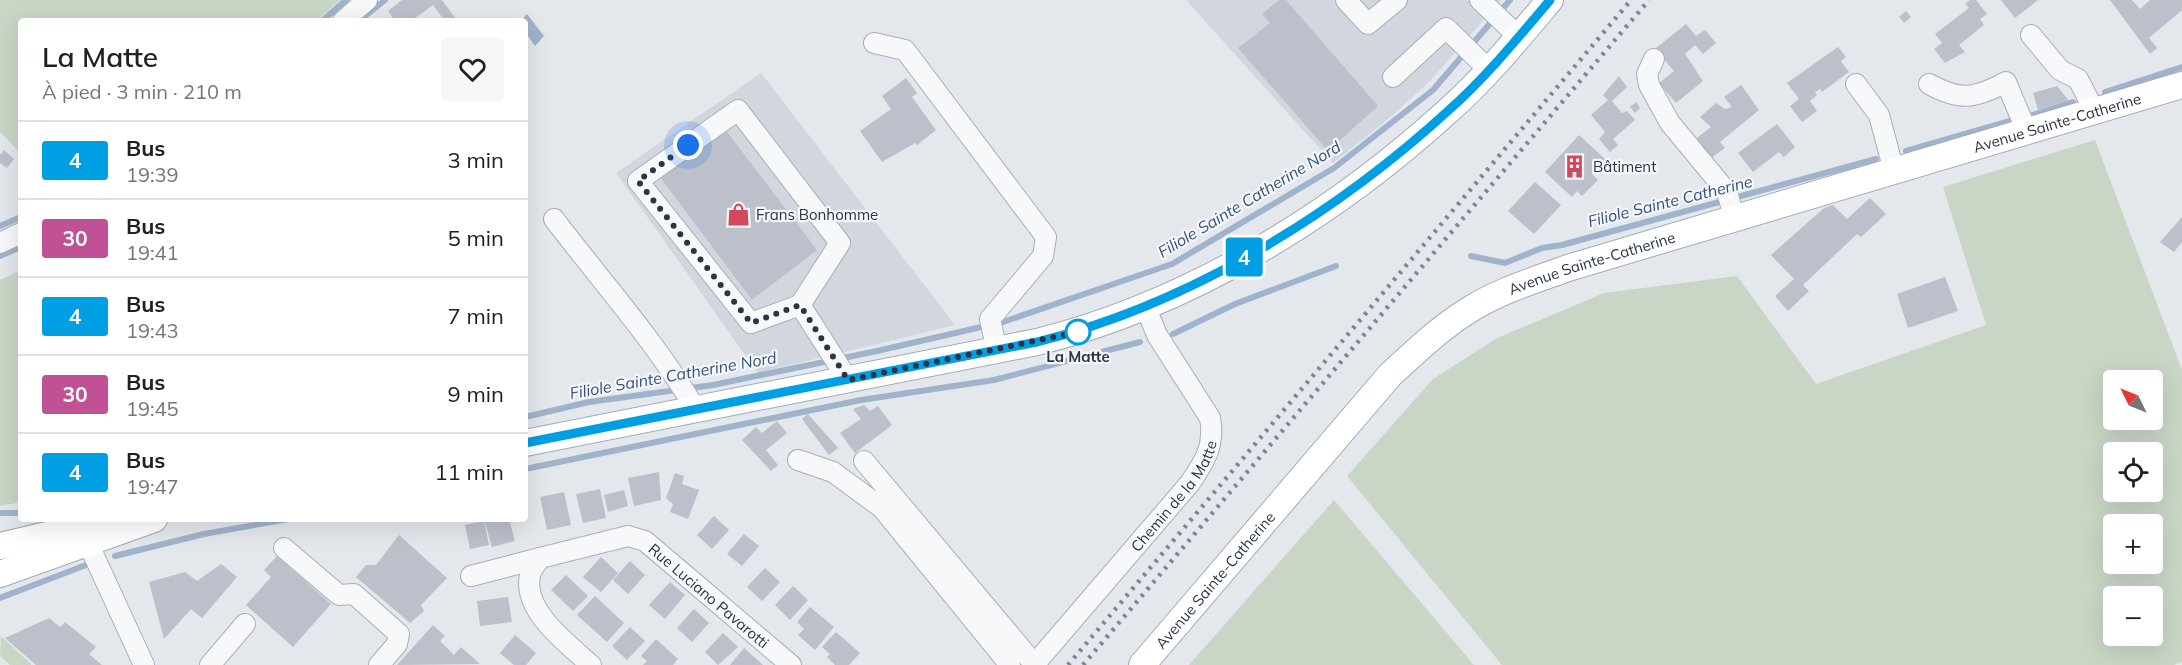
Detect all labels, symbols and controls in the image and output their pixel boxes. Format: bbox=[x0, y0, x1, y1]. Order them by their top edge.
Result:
button: heart bbox=[441, 38, 504, 101]
text: La Matte bbox=[42, 39, 158, 74]
text: À pied · 3 min · 210 m bbox=[42, 79, 242, 104]
street label: Avenue Sainte-Catherine bbox=[1971, 88, 2143, 156]
your location bbox=[673, 130, 703, 160]
text: Bus bbox=[126, 134, 165, 162]
water label: Filiole Sainte Catherine Nord bbox=[1154, 136, 1344, 262]
text: 3 min bbox=[448, 146, 504, 174]
text: 4 bbox=[69, 147, 81, 173]
building icon: Bâtiment bbox=[1562, 153, 1588, 179]
place label: Bâtiment bbox=[1593, 157, 1656, 176]
text: 19:39 bbox=[126, 162, 179, 187]
water label: Filiole Sainte Catherine bbox=[1586, 171, 1755, 231]
shop icon: Frans Bonhomme bbox=[725, 201, 751, 227]
place label: Frans Bonhomme bbox=[756, 205, 878, 224]
text: Bus bbox=[126, 212, 165, 240]
text: 5 min bbox=[448, 224, 504, 252]
text: 30 bbox=[62, 225, 88, 251]
street label: Avenue Sainte-Catherine bbox=[1505, 227, 1677, 299]
line badge: 4 bbox=[1224, 238, 1264, 276]
text: 19:41 bbox=[126, 240, 179, 265]
text: 4 bbox=[1238, 244, 1250, 270]
text: Bus bbox=[126, 290, 165, 318]
text: 7 min bbox=[448, 302, 504, 330]
text: 4 bbox=[69, 303, 81, 329]
text: 19:43 bbox=[126, 318, 179, 343]
marker: La Matte bbox=[1065, 319, 1091, 345]
water label: Filiole Sainte Catherine Nord bbox=[568, 347, 778, 403]
place label: La Matte bbox=[1046, 347, 1110, 366]
text: Bus bbox=[126, 368, 165, 396]
north arrow bbox=[2103, 370, 2163, 430]
map controls bbox=[2103, 370, 2163, 646]
text: 9 min bbox=[448, 380, 504, 408]
text: 30 bbox=[62, 381, 88, 407]
text: 19:45 bbox=[126, 396, 179, 421]
street label: Chemin de la Matte bbox=[1126, 439, 1220, 555]
button: locate bbox=[2103, 442, 2163, 502]
text: Bus bbox=[126, 446, 165, 474]
text: 11 min bbox=[434, 458, 504, 486]
text: 4 bbox=[69, 459, 81, 485]
text: 19:47 bbox=[126, 474, 179, 499]
street label: Avenue Sainte-Catherine bbox=[1151, 508, 1279, 652]
button: + bbox=[2103, 514, 2163, 574]
street label: Rue Luciano Pavarotti bbox=[645, 539, 773, 652]
button: − bbox=[2103, 586, 2163, 646]

